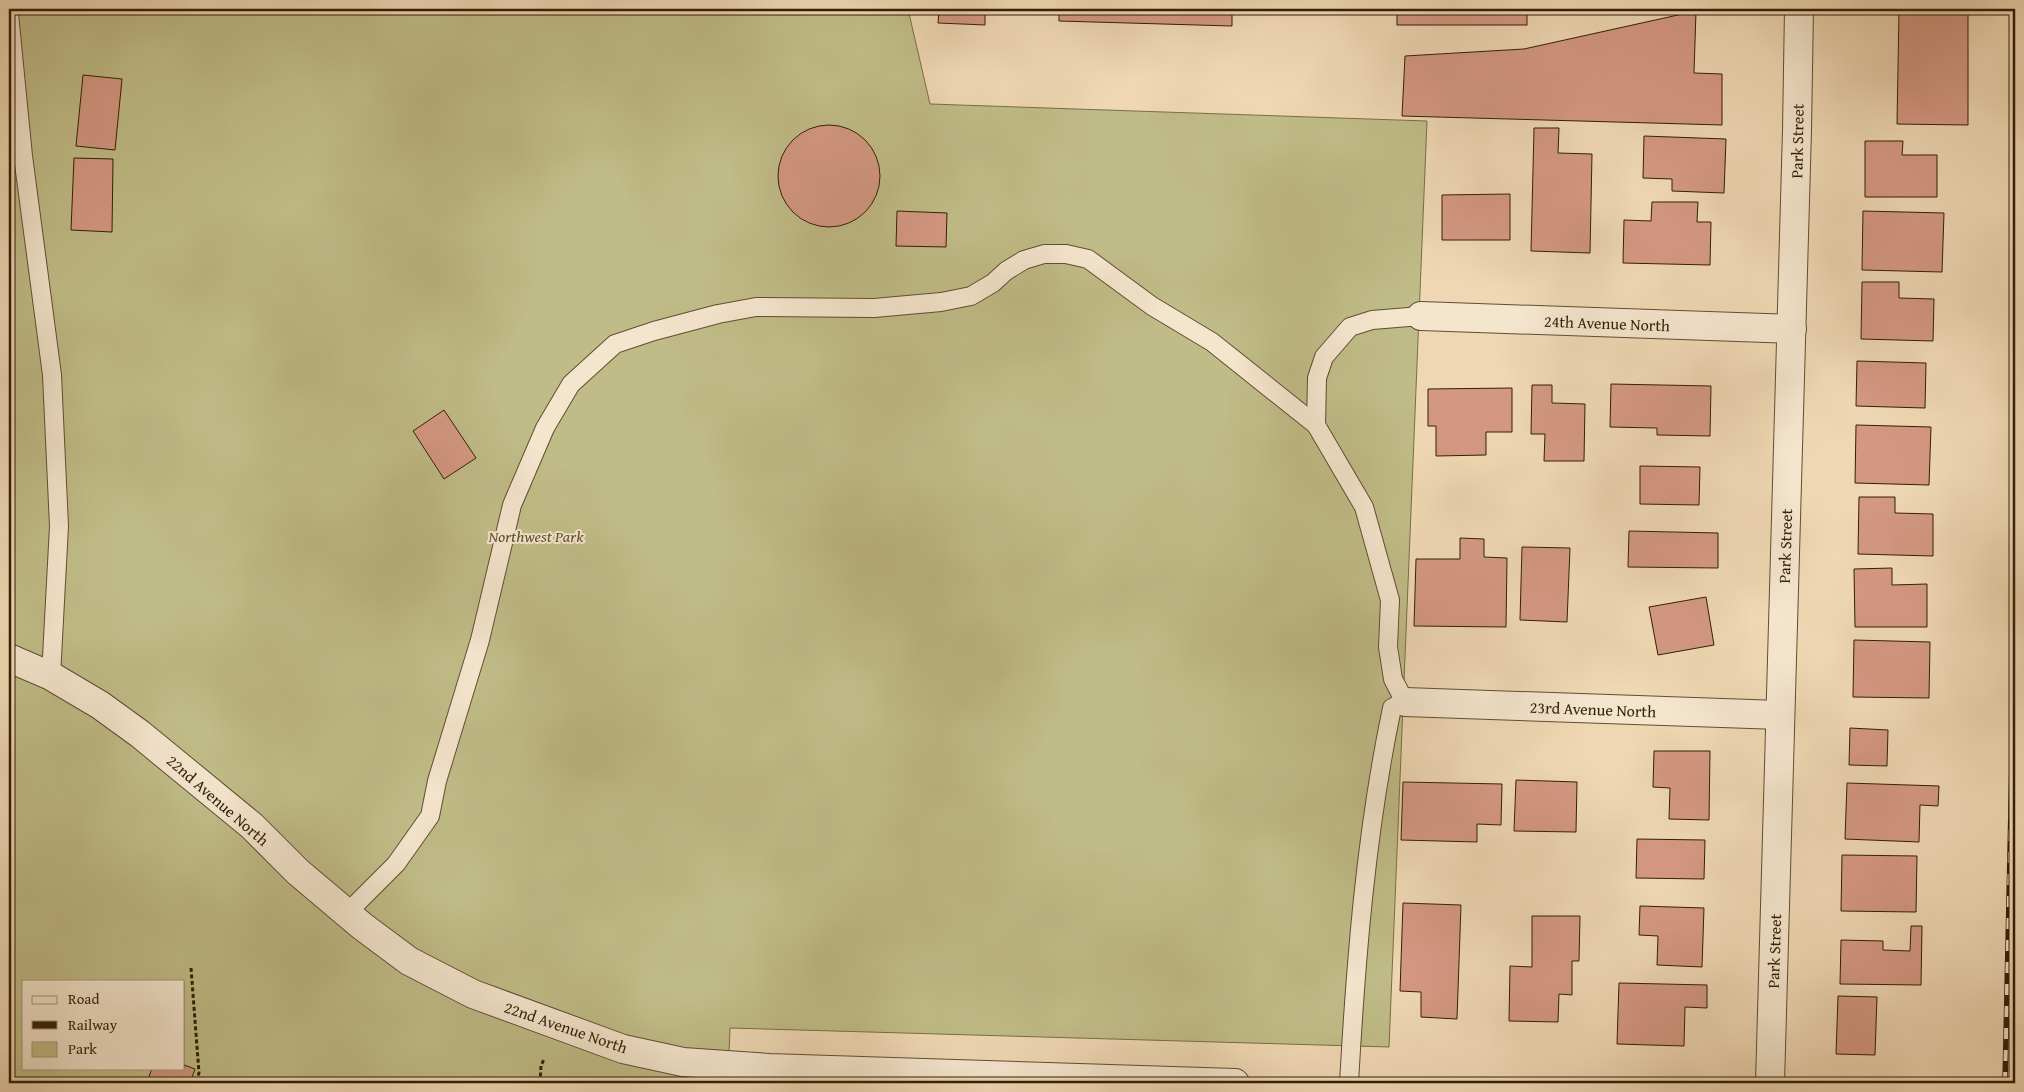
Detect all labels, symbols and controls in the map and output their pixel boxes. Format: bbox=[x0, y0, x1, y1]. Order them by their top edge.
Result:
street label: Park Street bbox=[1784, 103, 1810, 179]
street label: 24th Avenue North bbox=[1544, 309, 1670, 337]
street label: Park Street bbox=[1772, 508, 1798, 584]
park label: Northwest Park bbox=[488, 524, 584, 548]
street label: 23rd Avenue North bbox=[1529, 695, 1657, 723]
street label: 22nd Avenue North bbox=[161, 749, 275, 851]
street label: Park Street bbox=[1761, 913, 1787, 989]
legend bbox=[22, 980, 185, 1070]
text: Road bbox=[68, 988, 99, 1009]
street label: 22nd Avenue North bbox=[501, 995, 631, 1059]
text: Railway bbox=[68, 1014, 118, 1035]
text: Park bbox=[68, 1038, 97, 1059]

